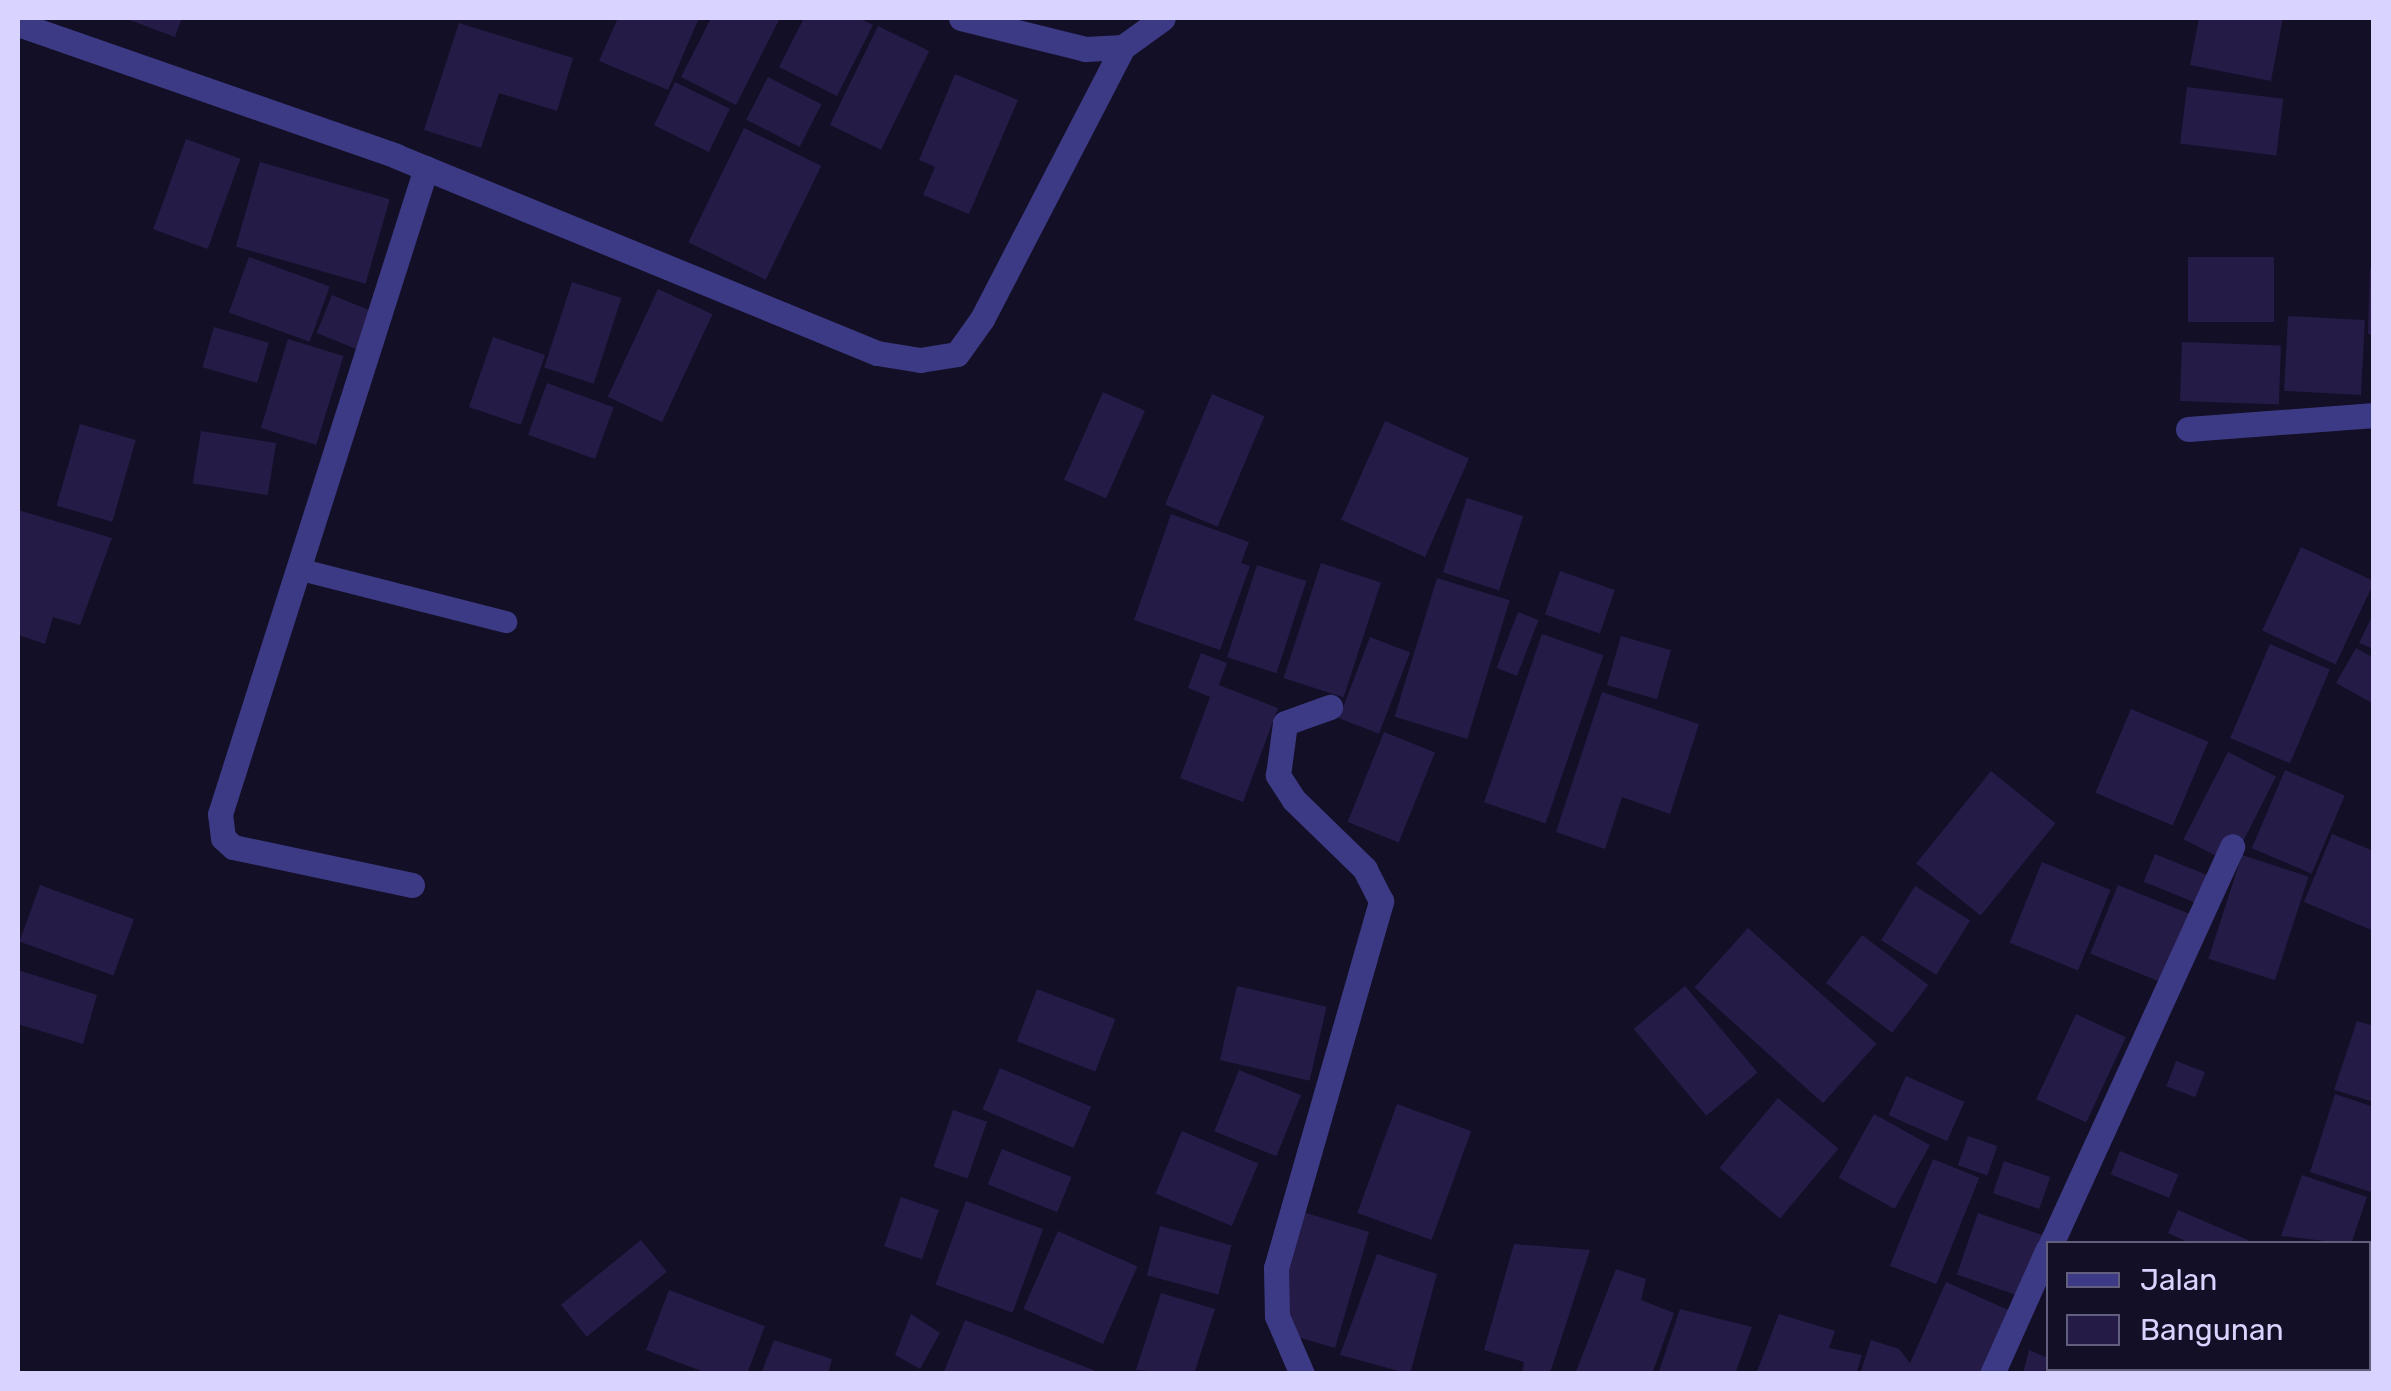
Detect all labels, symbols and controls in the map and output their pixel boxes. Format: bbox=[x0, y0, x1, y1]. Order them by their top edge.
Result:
legend bbox=[2046, 1241, 2371, 1371]
text: Jalan bbox=[2140, 1262, 2218, 1298]
text: Bangunan bbox=[2140, 1312, 2284, 1348]

